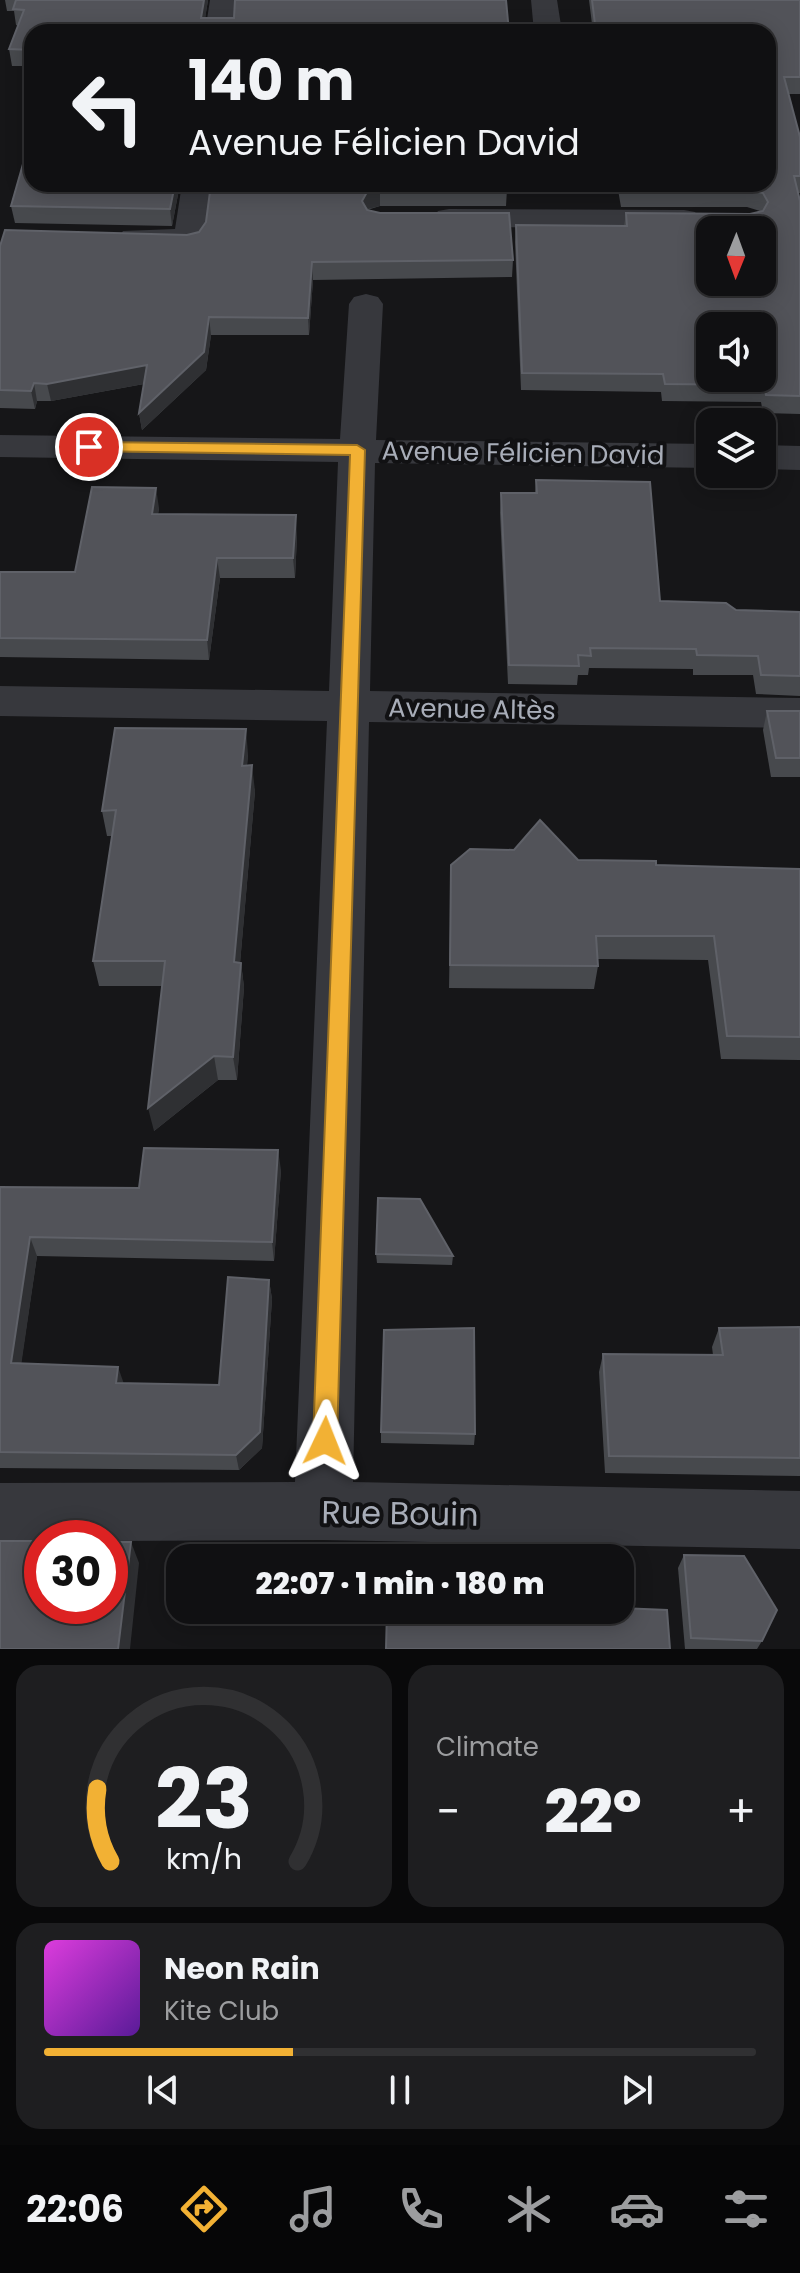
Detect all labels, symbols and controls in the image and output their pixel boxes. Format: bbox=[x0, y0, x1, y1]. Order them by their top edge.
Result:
text: 140 m bbox=[188, 41, 355, 120]
icon: left bbox=[56, 56, 160, 160]
text: Avenue Félicien David bbox=[188, 117, 580, 168]
north arrow bbox=[696, 216, 776, 296]
map controls bbox=[696, 216, 776, 488]
button: sound bbox=[696, 312, 776, 392]
button: layers bbox=[696, 408, 776, 488]
pin bbox=[55, 413, 123, 481]
icon: arrive bbox=[67, 425, 111, 469]
street label: Avenue Félicien David bbox=[381, 433, 665, 473]
street label: Avenue Altès bbox=[388, 690, 556, 728]
position arrow bbox=[283, 1399, 367, 1483]
street label: Rue Bouin bbox=[321, 1489, 479, 1537]
speed limit sign: 30 bbox=[24, 1520, 128, 1624]
text: 22:07 · 1 min · 180 m bbox=[256, 1562, 544, 1605]
text: Climate bbox=[436, 1729, 539, 1765]
text: 23 bbox=[155, 1741, 253, 1857]
text: 22° bbox=[545, 1770, 642, 1854]
text: − bbox=[436, 1781, 460, 1842]
text: + bbox=[726, 1781, 756, 1842]
text: km/h bbox=[166, 1839, 242, 1879]
text: Neon Rain bbox=[164, 1947, 320, 1990]
text: Kite Club bbox=[164, 1993, 279, 2029]
icon: previous bbox=[141, 2068, 185, 2112]
icon: pause bbox=[378, 2068, 422, 2112]
icon: next bbox=[615, 2068, 659, 2112]
icon: directions bbox=[176, 2181, 232, 2237]
icon: music bbox=[285, 2181, 341, 2237]
icon: phone bbox=[393, 2181, 449, 2237]
icon: climate bbox=[501, 2181, 557, 2237]
icon: car bbox=[609, 2181, 665, 2237]
icon: filters bbox=[718, 2181, 774, 2237]
text: 22:06 bbox=[26, 2184, 124, 2235]

